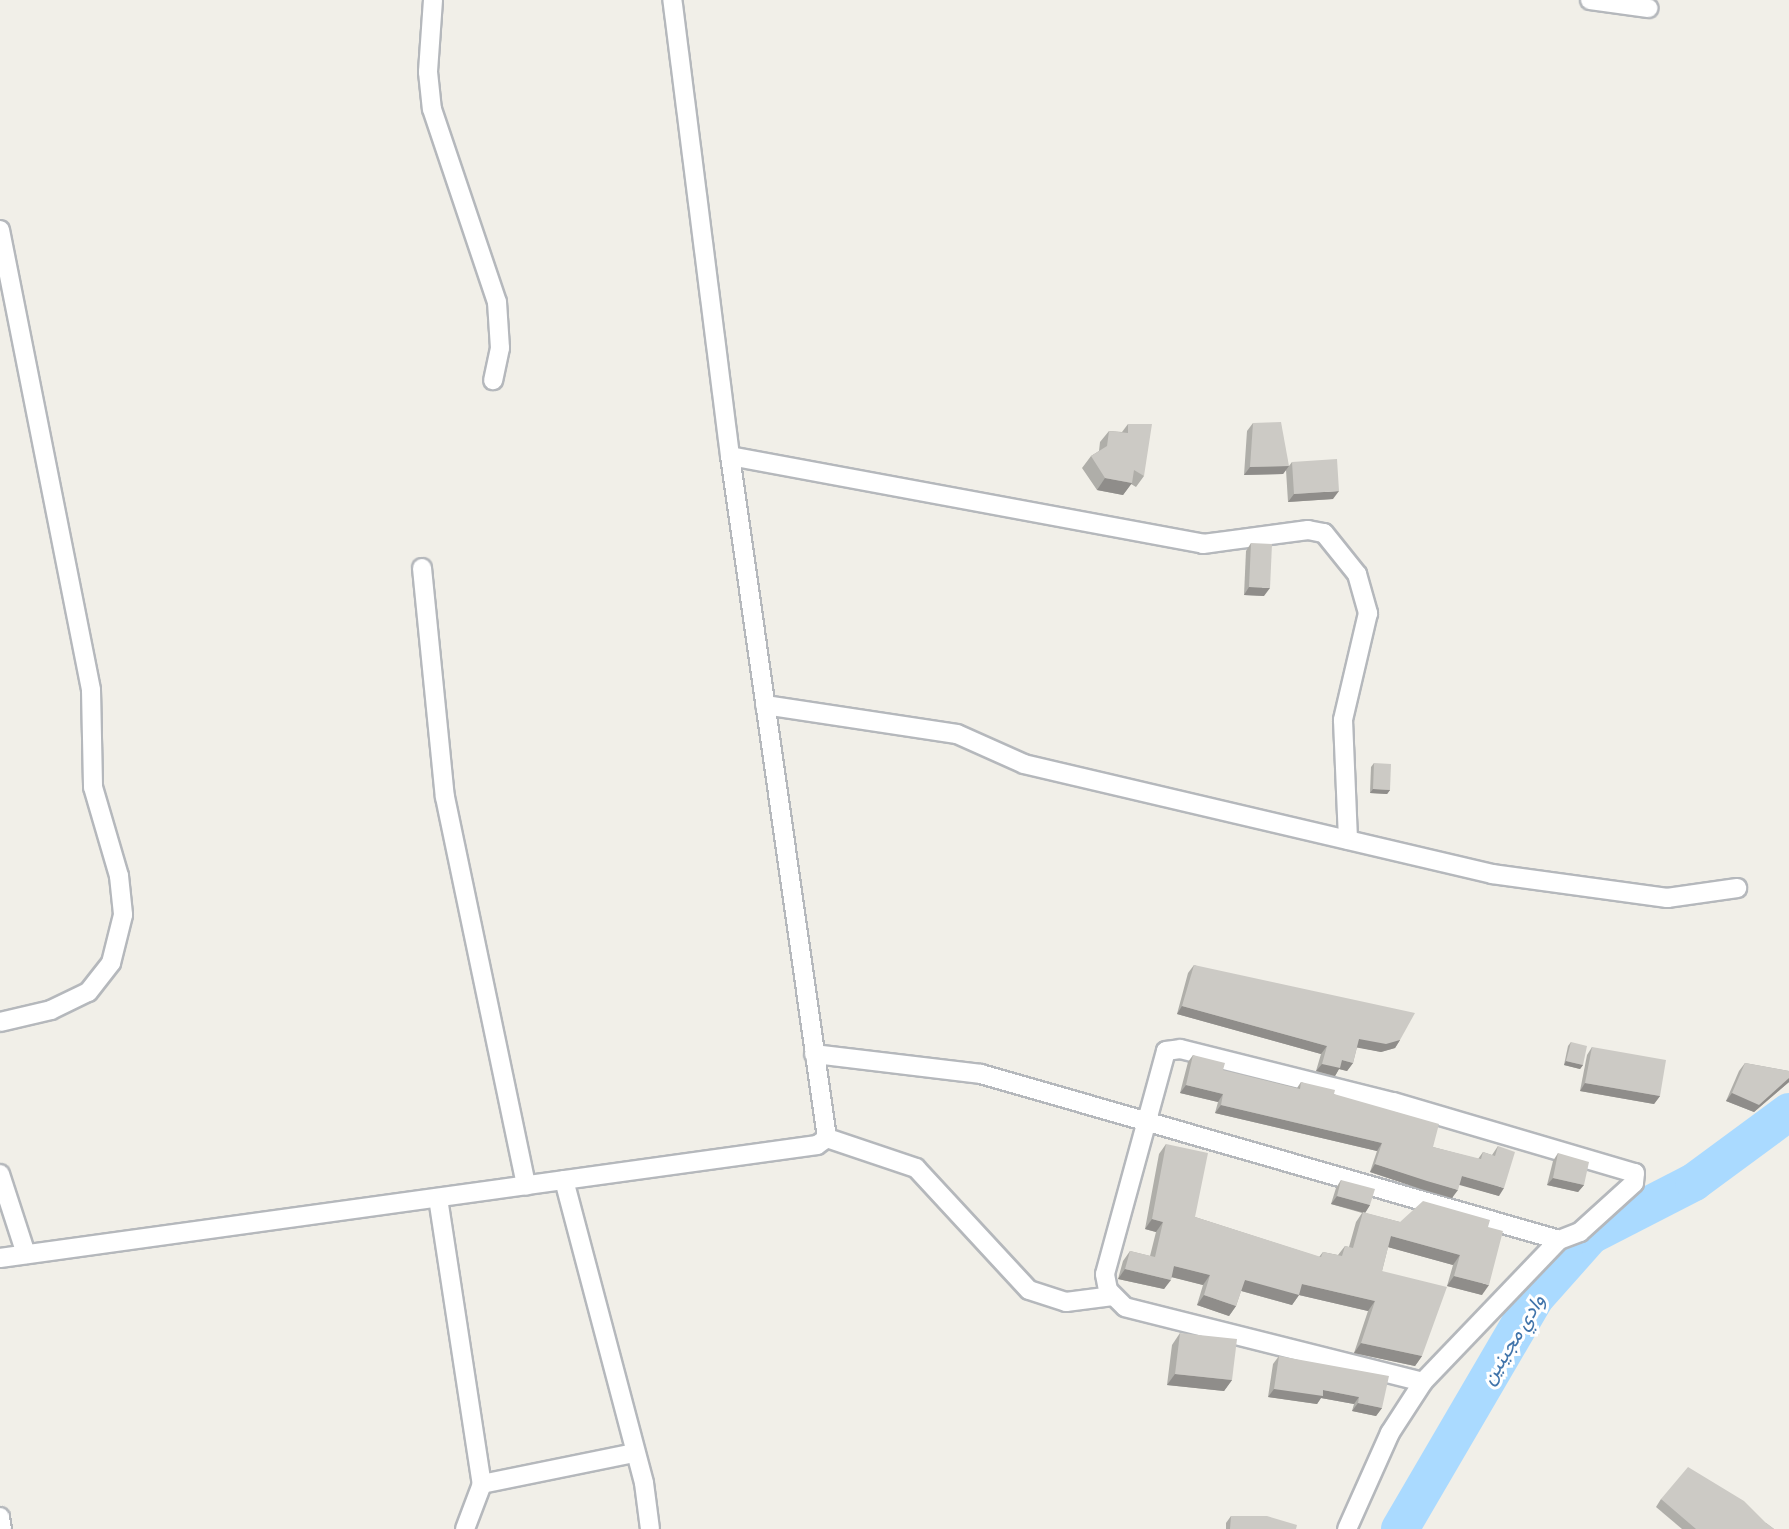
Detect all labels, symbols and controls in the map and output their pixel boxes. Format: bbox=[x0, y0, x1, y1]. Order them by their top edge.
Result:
water label: وادي مجينين bbox=[1475, 1290, 1549, 1388]

